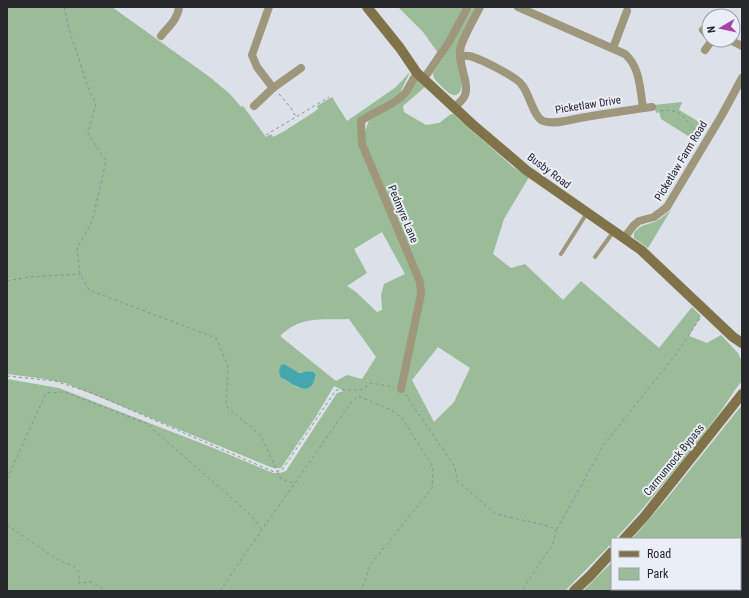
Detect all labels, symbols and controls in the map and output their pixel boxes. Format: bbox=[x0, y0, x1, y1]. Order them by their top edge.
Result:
north arrow bbox=[701, 8, 741, 48]
text: N bbox=[705, 25, 719, 34]
street label: Picketlaw Drive bbox=[554, 93, 622, 117]
street label: Picketlaw Farm Road bbox=[652, 119, 710, 203]
street label: Busby Road bbox=[525, 150, 573, 192]
street label: Pedmyre Lane bbox=[385, 183, 421, 245]
street label: Carmunnock Bypass bbox=[641, 422, 707, 498]
legend bbox=[611, 538, 741, 590]
text: Road bbox=[647, 547, 671, 561]
text: Park bbox=[647, 567, 669, 581]

